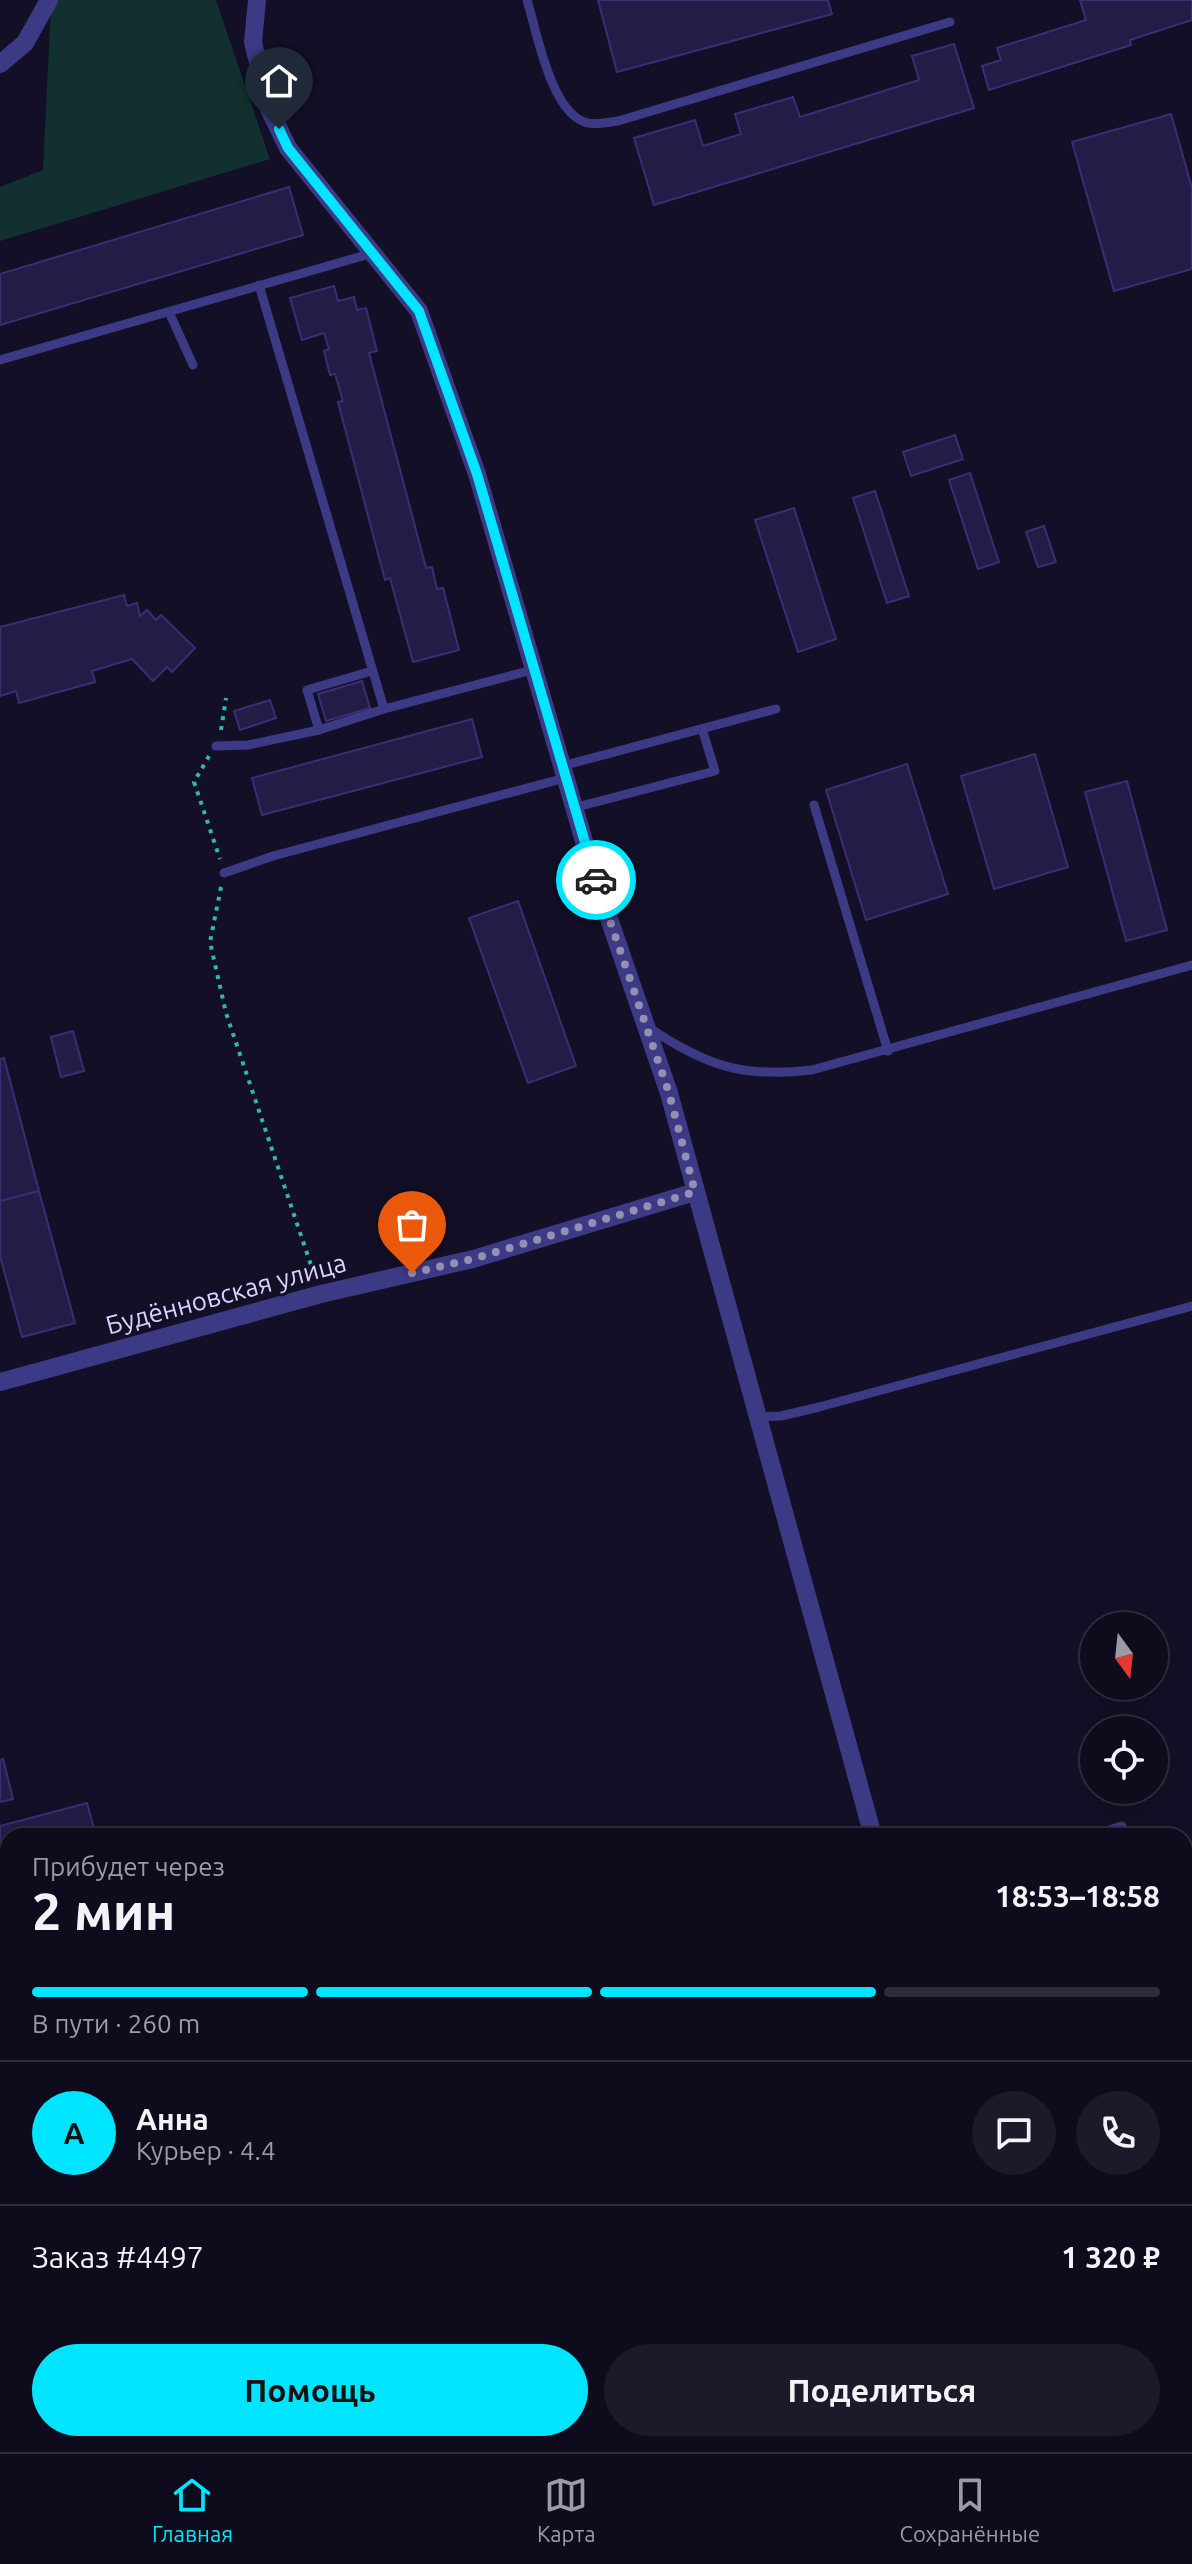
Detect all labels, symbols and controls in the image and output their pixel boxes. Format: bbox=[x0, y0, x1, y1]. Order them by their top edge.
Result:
pin bbox=[245, 47, 313, 129]
icon: home bbox=[257, 59, 301, 103]
courier bbox=[556, 840, 636, 920]
icon: car bbox=[574, 858, 618, 902]
pin bbox=[378, 1191, 446, 1273]
icon: bag bbox=[390, 1203, 434, 1247]
street label: Будённовская улица bbox=[103, 1247, 349, 1340]
north arrow bbox=[1080, 1612, 1168, 1700]
map controls bbox=[1080, 1612, 1168, 1804]
button: locate bbox=[1080, 1716, 1168, 1804]
text: Прибудет через bbox=[32, 1852, 225, 1881]
text: 18:53–18:58 bbox=[995, 1879, 1160, 1913]
text: 2 мин bbox=[32, 1882, 175, 1940]
text: В пути · 260 m bbox=[32, 2009, 200, 2038]
button: chat bbox=[972, 2091, 1056, 2175]
button: phone bbox=[1076, 2091, 1160, 2175]
text: Анна bbox=[136, 2102, 209, 2136]
text: А bbox=[63, 2116, 85, 2150]
text: Курьер · 4.4 bbox=[136, 2136, 276, 2165]
text: Заказ #4497 bbox=[32, 2240, 204, 2274]
text: 1 320 ₽ bbox=[1061, 2240, 1160, 2274]
button: Помощь bbox=[32, 2344, 588, 2436]
button: Поделиться bbox=[604, 2344, 1160, 2436]
tab: Главная bbox=[152, 2473, 233, 2546]
tab: Карта bbox=[537, 2473, 596, 2546]
tab: Сохранённые bbox=[899, 2473, 1040, 2546]

